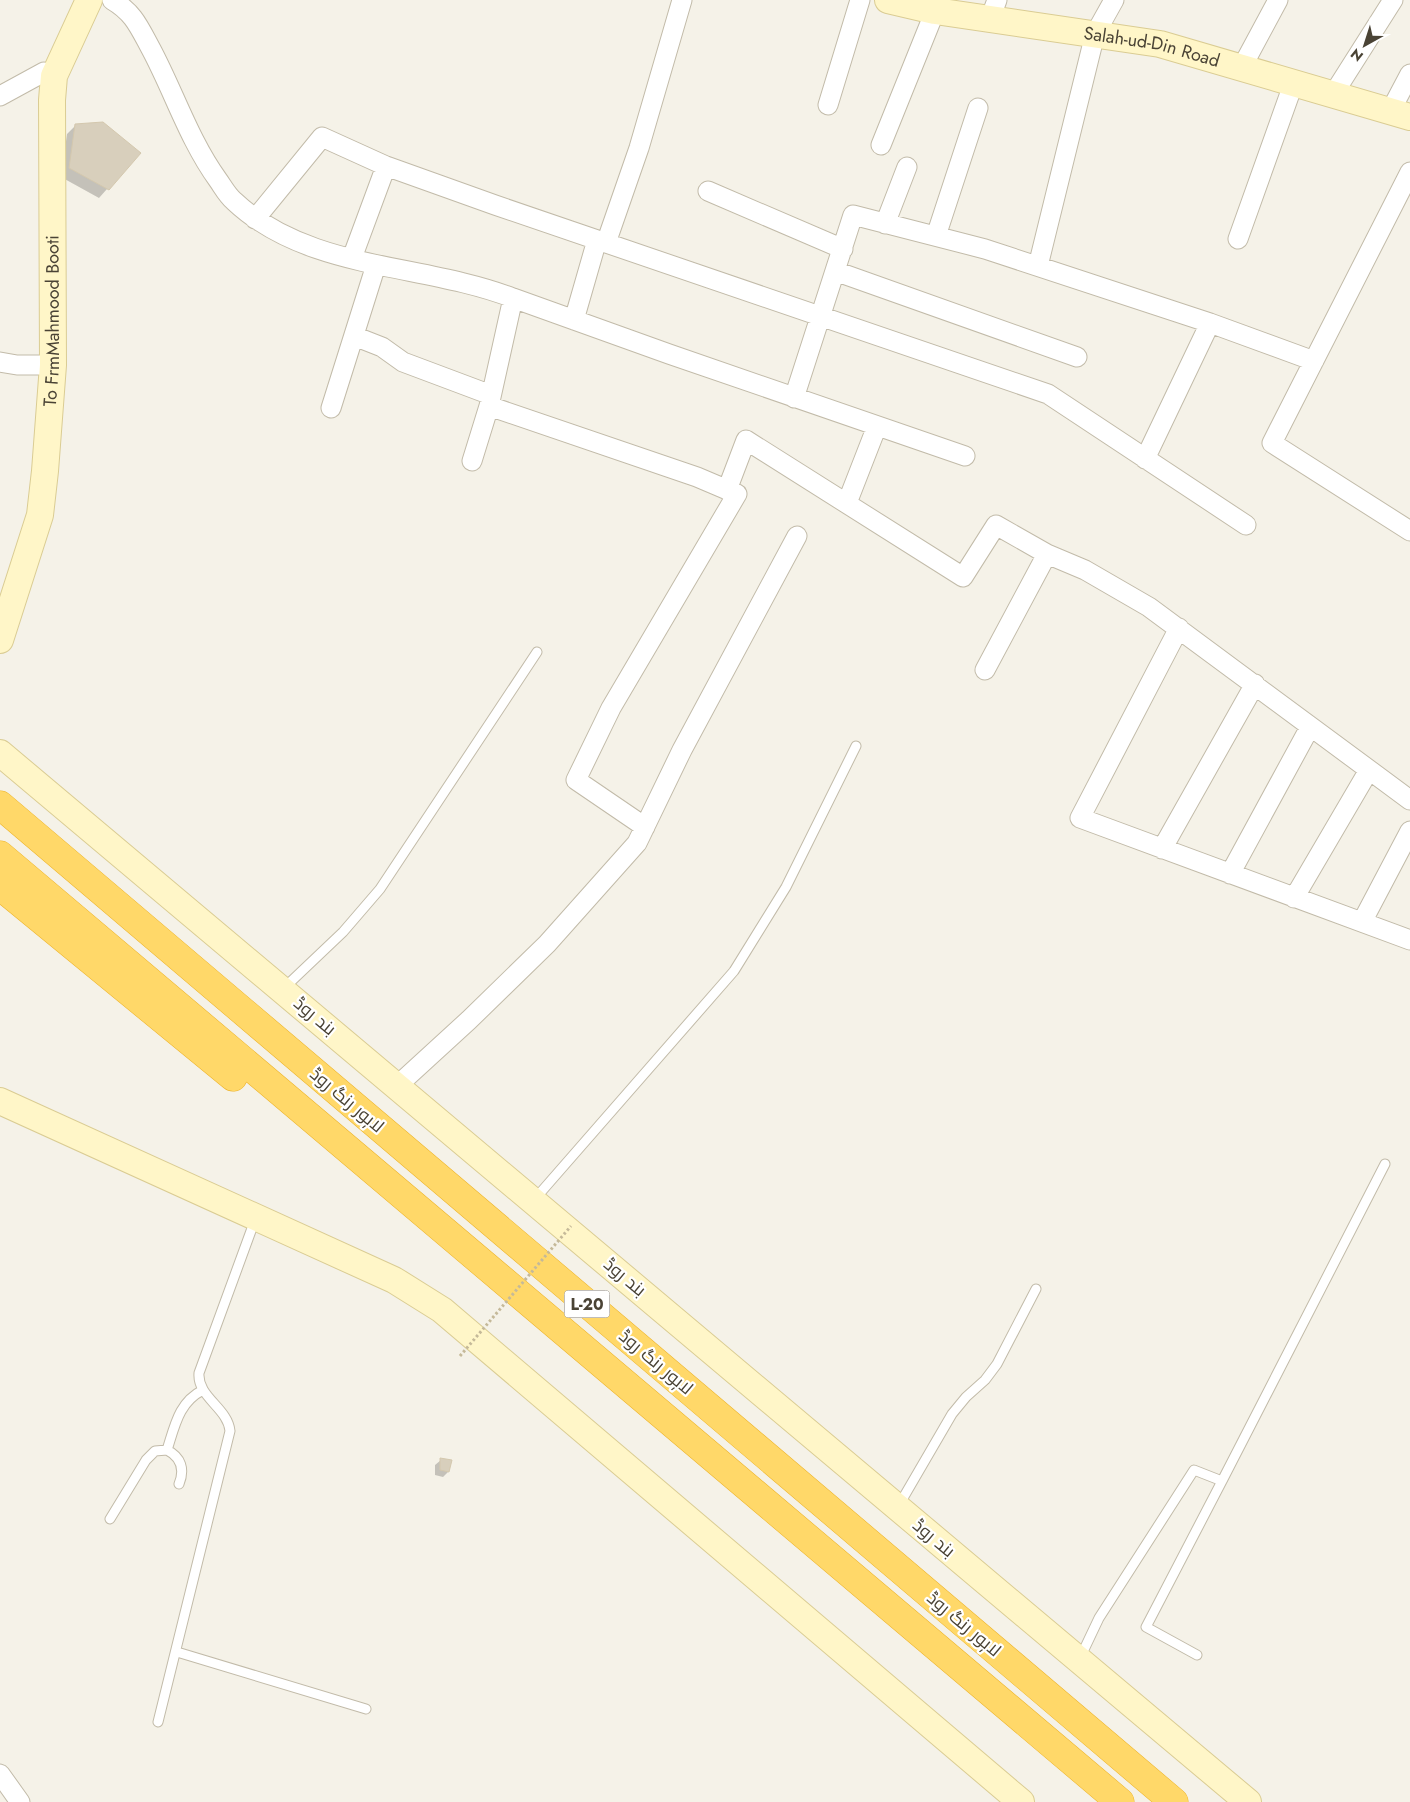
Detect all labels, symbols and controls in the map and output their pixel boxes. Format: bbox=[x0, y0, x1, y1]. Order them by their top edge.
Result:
street label: Salah-ud-Din Road bbox=[1082, 20, 1223, 74]
north arrow bbox=[1340, 20, 1390, 70]
text: N bbox=[1346, 44, 1367, 66]
street label: To FrmMahmood Booti bbox=[37, 235, 66, 407]
street label: بند روڈ bbox=[288, 990, 342, 1042]
street label: لاہور رنگ روڈ bbox=[304, 1061, 390, 1139]
street label: بند روڈ bbox=[598, 1251, 652, 1303]
road number: L-20 bbox=[564, 1290, 610, 1318]
street label: لاہور رنگ روڈ bbox=[613, 1323, 699, 1401]
street label: بند روڈ bbox=[907, 1512, 961, 1564]
street label: لاہور رنگ روڈ bbox=[921, 1585, 1007, 1663]

